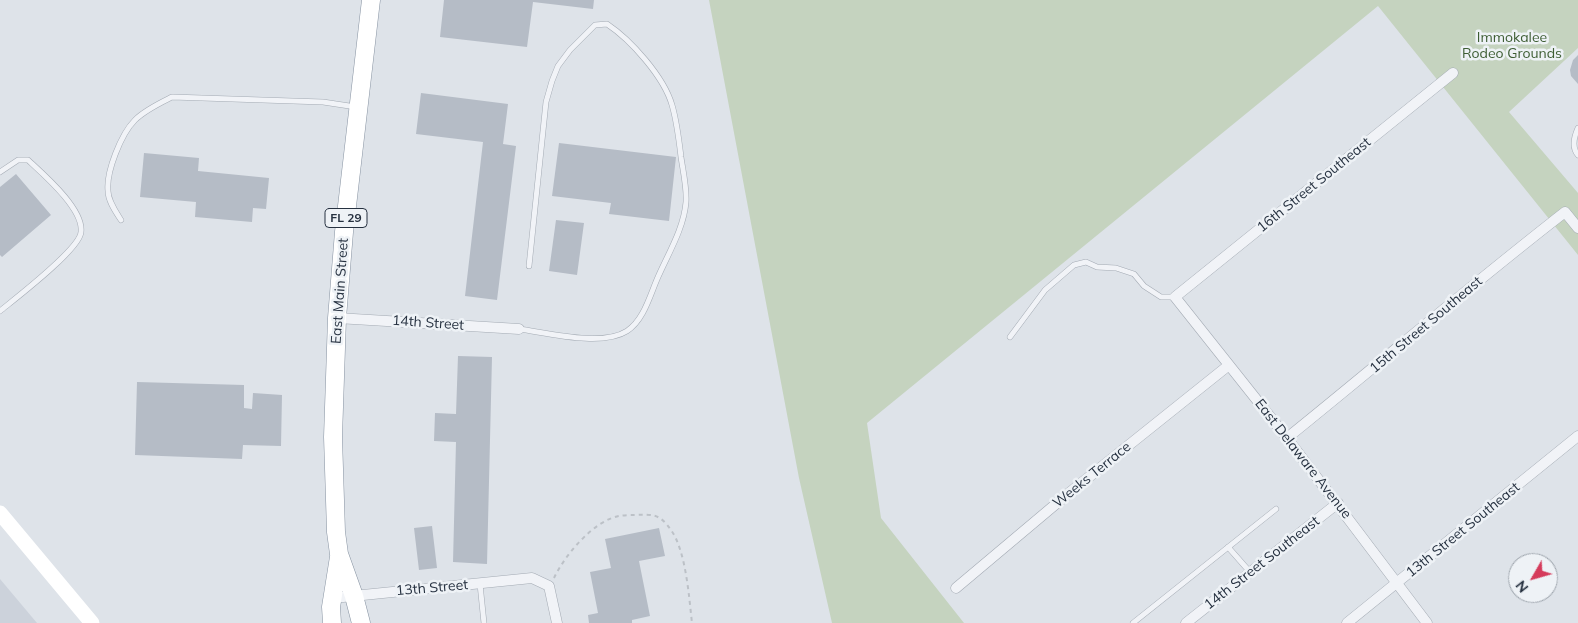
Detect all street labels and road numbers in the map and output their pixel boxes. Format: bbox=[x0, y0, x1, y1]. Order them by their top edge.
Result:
street label: 16th Street Southeast bbox=[1254, 134, 1374, 236]
road number: FL 29 bbox=[325, 208, 367, 228]
street label: East Main Street bbox=[328, 237, 352, 345]
street label: 15th Street Southeast bbox=[1366, 273, 1486, 377]
street label: 14th Street bbox=[391, 312, 465, 334]
street label: East Delaware Avenue bbox=[1251, 396, 1355, 522]
street label: Weeks Terrace bbox=[1050, 438, 1134, 512]
street label: 13th Street Southeast bbox=[1403, 479, 1523, 581]
street label: 14th Street Southeast bbox=[1201, 513, 1323, 613]
street label: 13th Street bbox=[395, 576, 469, 600]

